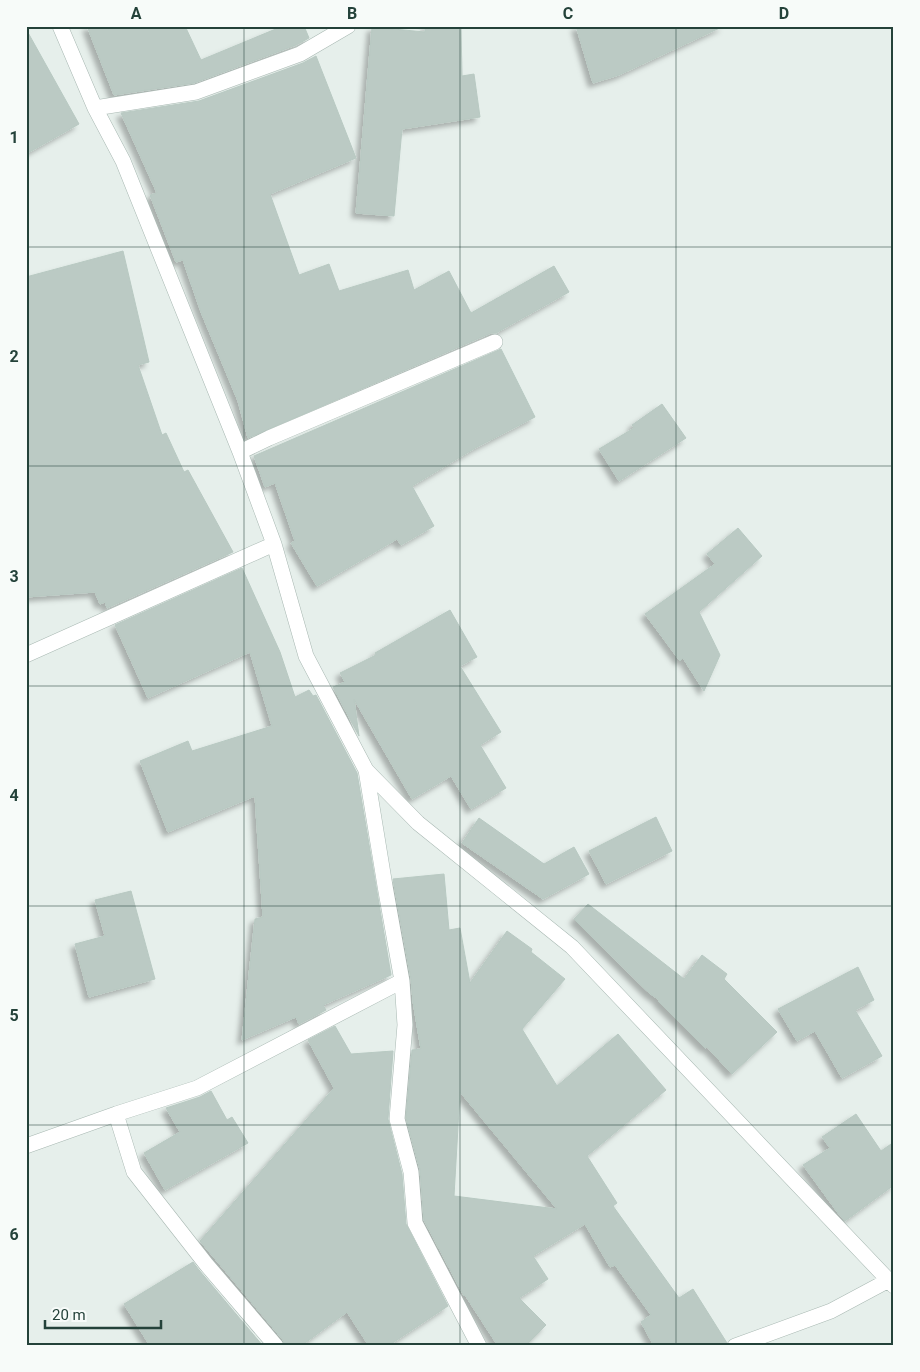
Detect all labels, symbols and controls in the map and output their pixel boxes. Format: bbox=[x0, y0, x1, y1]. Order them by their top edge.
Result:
text: A bbox=[131, 4, 142, 23]
text: B bbox=[347, 4, 357, 23]
text: C bbox=[563, 4, 573, 23]
text: D bbox=[779, 4, 789, 23]
text: 1 bbox=[9, 128, 19, 147]
text: 2 bbox=[9, 347, 19, 366]
text: 3 bbox=[9, 567, 19, 586]
text: 4 bbox=[9, 786, 19, 805]
text: 5 bbox=[9, 1006, 19, 1025]
text: 6 bbox=[9, 1225, 19, 1244]
scale bar bbox=[45, 1297, 161, 1329]
text: 20 m bbox=[52, 1306, 86, 1324]

